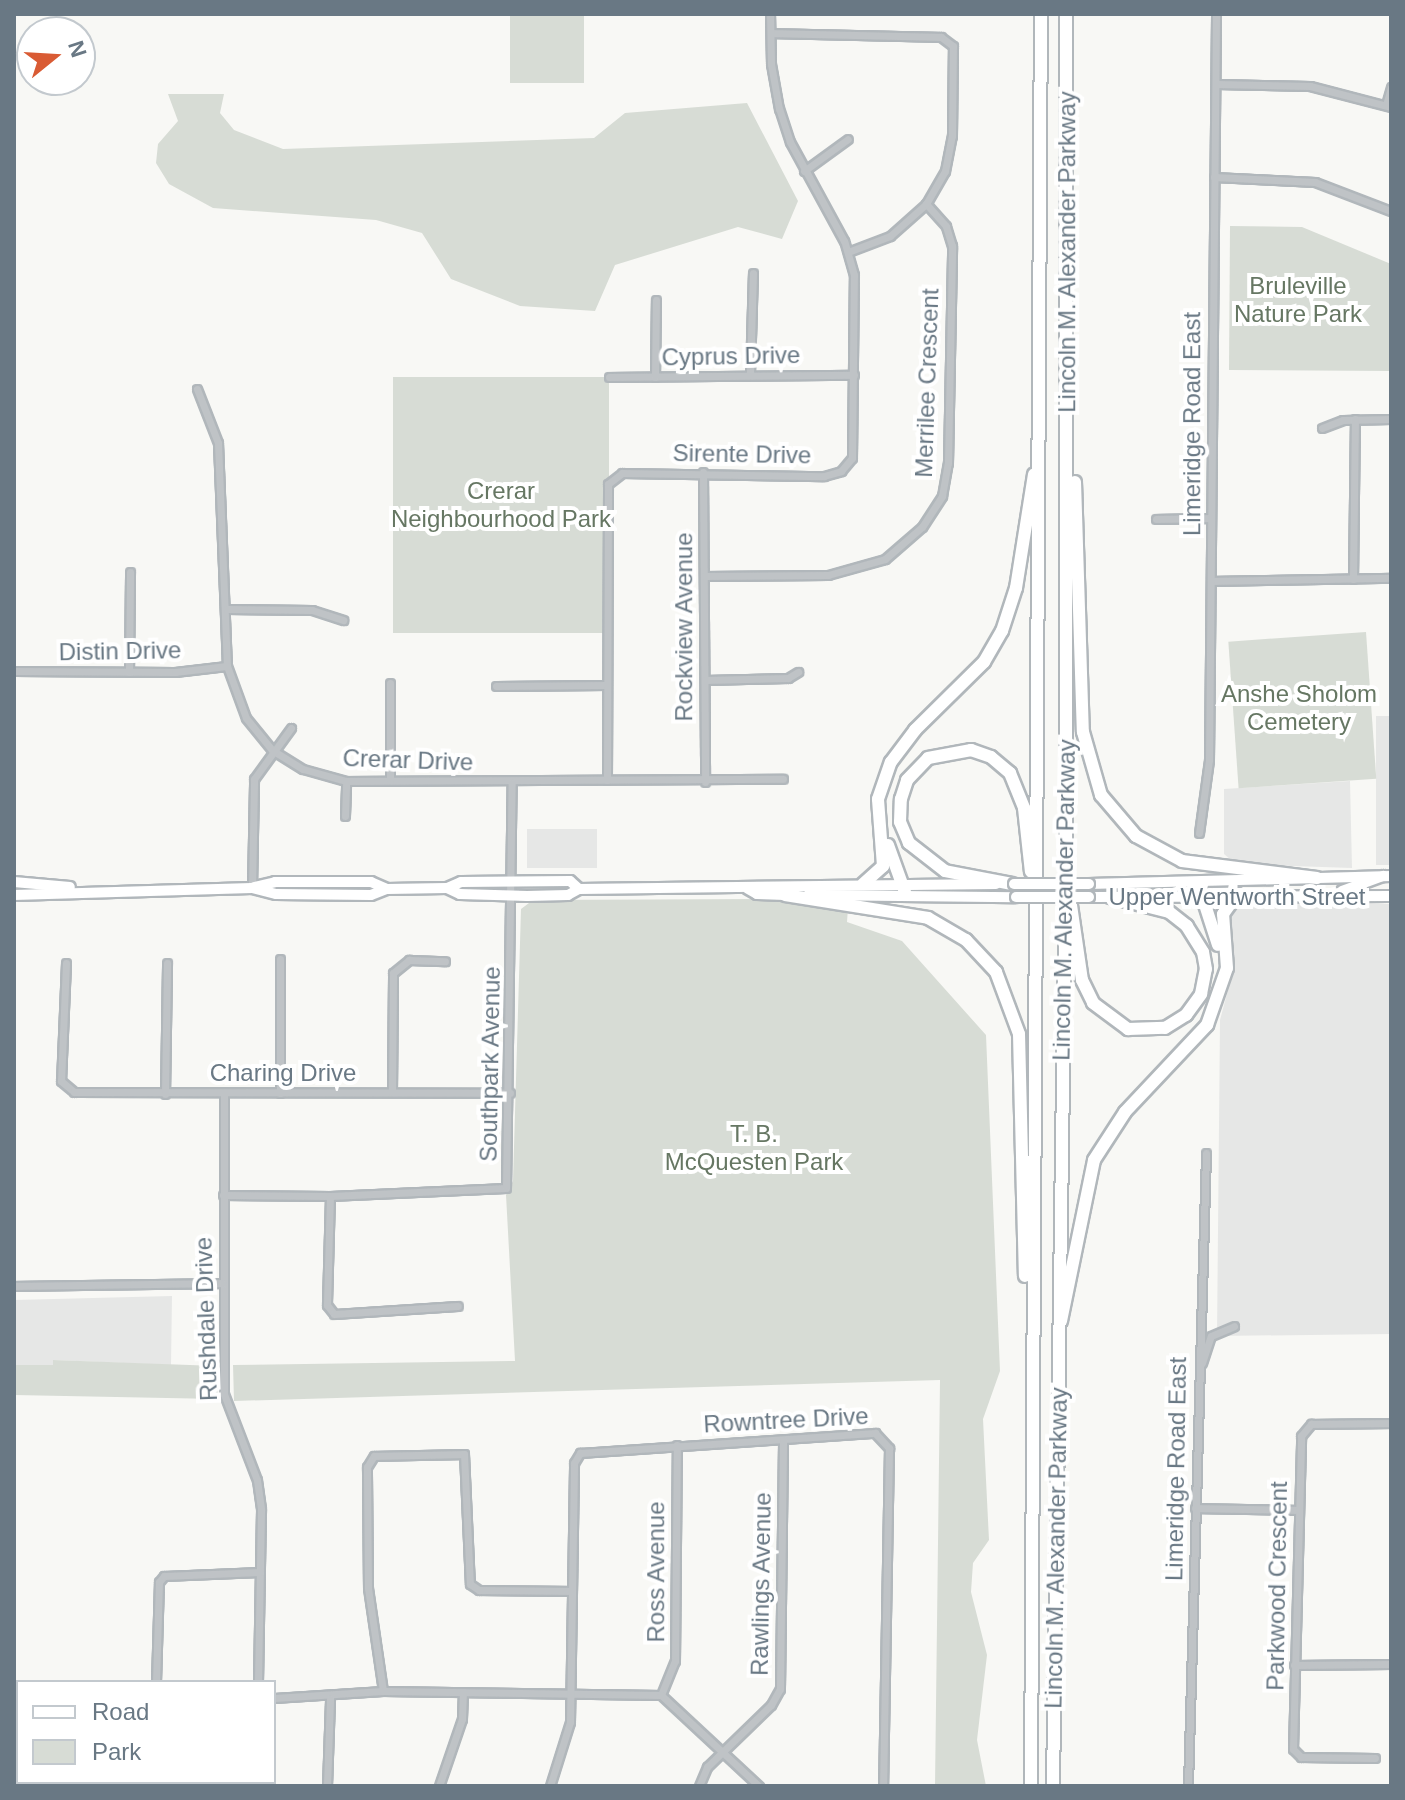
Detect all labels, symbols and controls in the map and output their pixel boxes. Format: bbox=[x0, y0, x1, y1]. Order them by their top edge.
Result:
north arrow bbox=[16, 16, 96, 96]
text: N bbox=[63, 38, 92, 60]
street label: Lincoln M. Alexander Parkway bbox=[1053, 91, 1081, 413]
park label: Bruleville Nature Park bbox=[1234, 272, 1362, 328]
street label: Merrilee Crescent bbox=[909, 288, 945, 478]
street label: Limeridge Road East bbox=[1178, 312, 1206, 536]
street label: Cyprus Drive bbox=[661, 340, 801, 372]
street label: Sirente Drive bbox=[672, 438, 812, 470]
park label: Crerar Neighbourhood Park bbox=[391, 477, 611, 533]
street label: Rockview Avenue bbox=[670, 532, 698, 722]
street label: Distin Drive bbox=[58, 636, 182, 666]
park label: Anshe Sholom Cemetery bbox=[1221, 680, 1377, 736]
street label: Lincoln M. Alexander Parkway bbox=[1047, 738, 1081, 1062]
street label: Crerar Drive bbox=[342, 743, 474, 777]
street label: Upper Wentworth Street bbox=[1108, 883, 1366, 911]
street label: Southpark Avenue bbox=[474, 965, 506, 1163]
street label: Charing Drive bbox=[210, 1059, 356, 1087]
park label: T. B. McQuesten Park bbox=[665, 1120, 843, 1176]
street label: Rushdale Drive bbox=[189, 1237, 223, 1401]
street label: Limeridge Road East bbox=[1160, 1357, 1192, 1581]
street label: Lincoln M. Alexander Parkway bbox=[1039, 1386, 1073, 1710]
street label: Rowntree Drive bbox=[703, 1401, 869, 1439]
street label: Parkwood Crescent bbox=[1261, 1481, 1293, 1691]
street label: Rawlings Avenue bbox=[745, 1491, 777, 1677]
street label: Ross Avenue bbox=[642, 1501, 670, 1643]
legend bbox=[16, 1680, 276, 1784]
text: Road bbox=[92, 1698, 149, 1725]
text: Park bbox=[92, 1738, 141, 1765]

